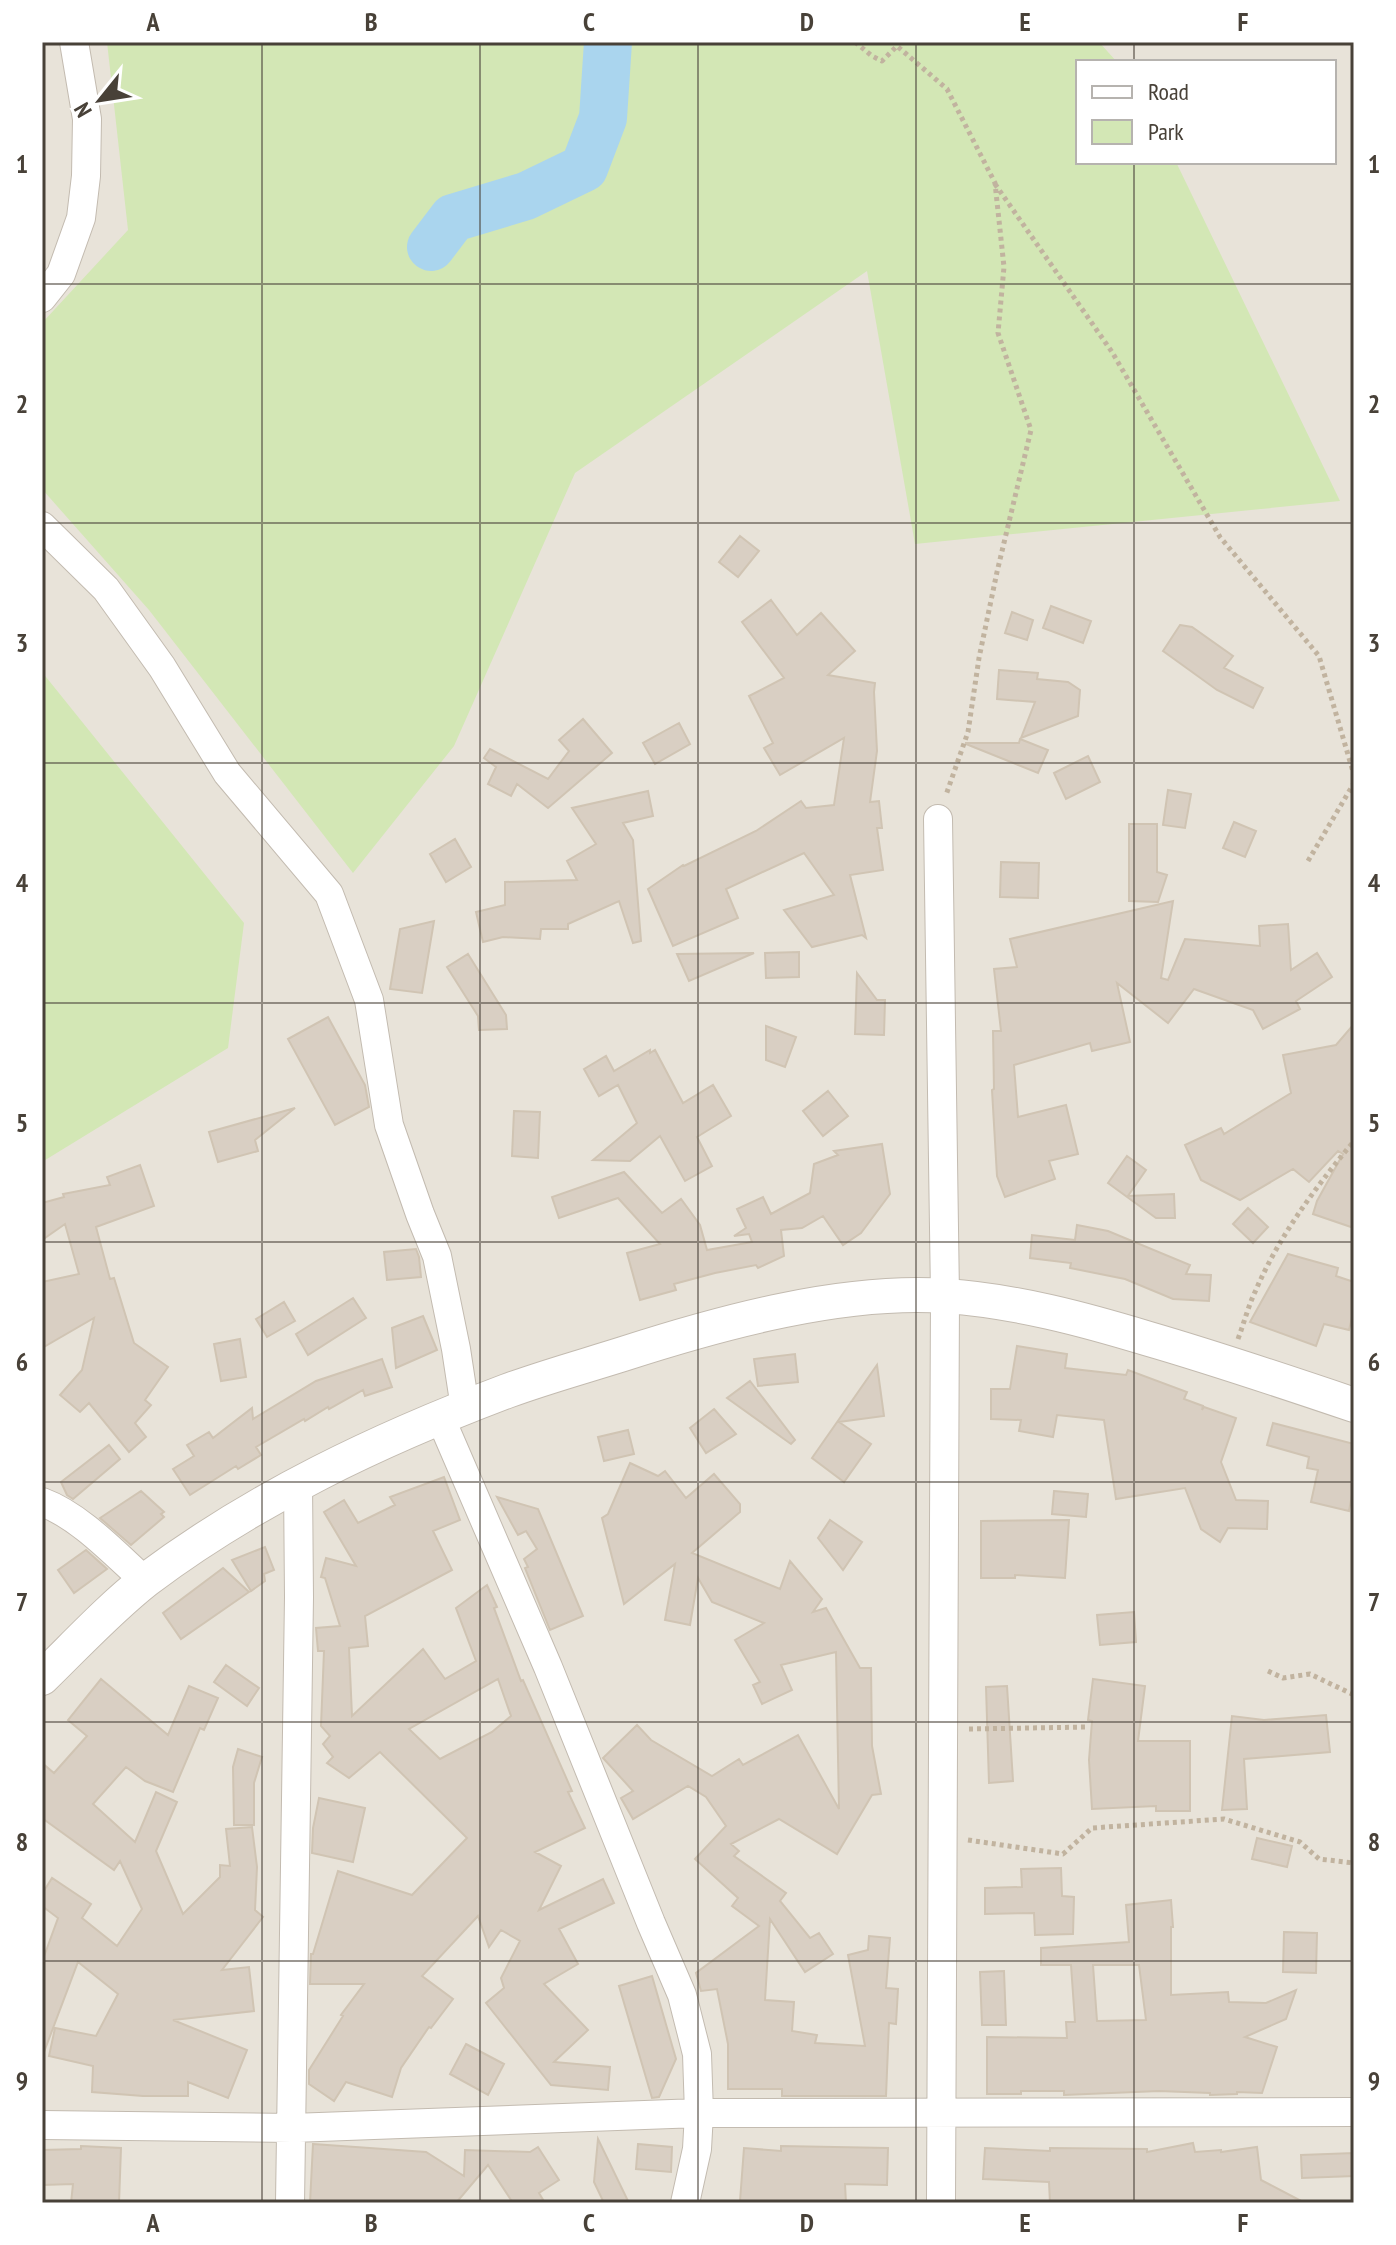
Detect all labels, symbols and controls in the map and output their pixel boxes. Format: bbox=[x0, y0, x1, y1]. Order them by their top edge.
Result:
text: A bbox=[145, 5, 160, 38]
text: B bbox=[365, 5, 378, 38]
text: C bbox=[583, 5, 595, 38]
text: D bbox=[800, 5, 814, 38]
text: E bbox=[1019, 5, 1031, 38]
text: F bbox=[1238, 5, 1249, 38]
north arrow bbox=[60, 60, 140, 140]
legend bbox=[1076, 60, 1336, 164]
text: Road bbox=[1148, 76, 1189, 107]
text: N bbox=[68, 98, 98, 122]
text: Park bbox=[1148, 116, 1184, 147]
text: 1 bbox=[16, 147, 28, 180]
text: 1 bbox=[1368, 147, 1380, 180]
text: 2 bbox=[16, 387, 28, 420]
text: 2 bbox=[1368, 387, 1380, 420]
text: 3 bbox=[16, 626, 28, 659]
text: 3 bbox=[1368, 626, 1380, 659]
text: 4 bbox=[16, 866, 29, 899]
text: 4 bbox=[1368, 866, 1381, 899]
text: 5 bbox=[16, 1106, 28, 1139]
text: 5 bbox=[1368, 1106, 1380, 1139]
text: 6 bbox=[16, 1345, 28, 1378]
text: 6 bbox=[1368, 1345, 1380, 1378]
text: 7 bbox=[16, 1585, 28, 1618]
text: 7 bbox=[1368, 1585, 1380, 1618]
text: 8 bbox=[16, 1825, 28, 1858]
text: 8 bbox=[1368, 1825, 1380, 1858]
text: 9 bbox=[16, 2064, 28, 2097]
text: 9 bbox=[1368, 2064, 1380, 2097]
text: A bbox=[145, 2206, 160, 2239]
text: B bbox=[365, 2206, 378, 2239]
text: C bbox=[583, 2206, 595, 2239]
text: D bbox=[800, 2206, 814, 2239]
text: E bbox=[1019, 2206, 1031, 2239]
text: F bbox=[1238, 2206, 1249, 2239]

